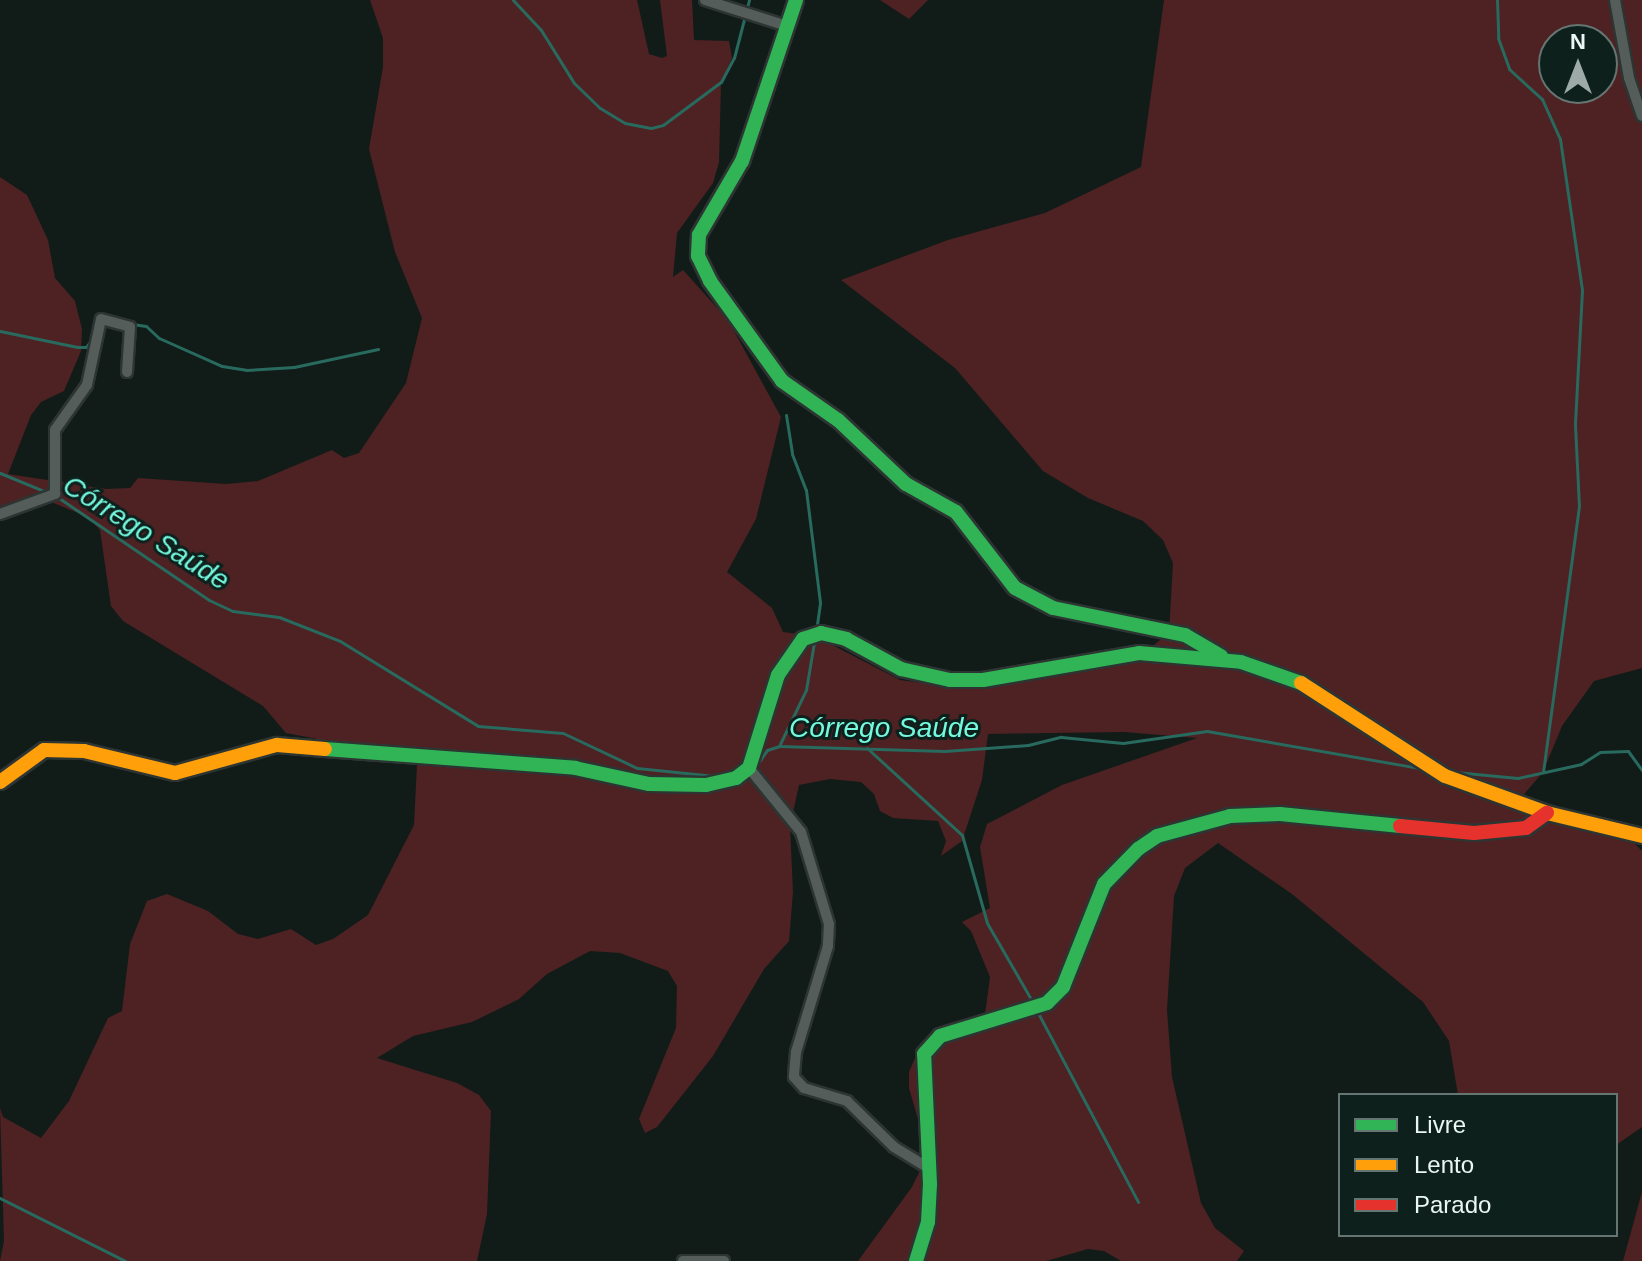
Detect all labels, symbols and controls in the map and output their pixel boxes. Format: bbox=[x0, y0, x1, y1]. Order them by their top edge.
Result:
north arrow bbox=[1538, 24, 1618, 104]
text: N bbox=[1570, 29, 1586, 54]
water label: Córrego Saúde bbox=[57, 468, 235, 598]
water label: Córrego Saúde bbox=[789, 711, 979, 745]
legend bbox=[1338, 1093, 1618, 1237]
text: Livre bbox=[1414, 1111, 1466, 1138]
text: Lento bbox=[1414, 1151, 1474, 1178]
text: Parado bbox=[1414, 1191, 1491, 1218]

